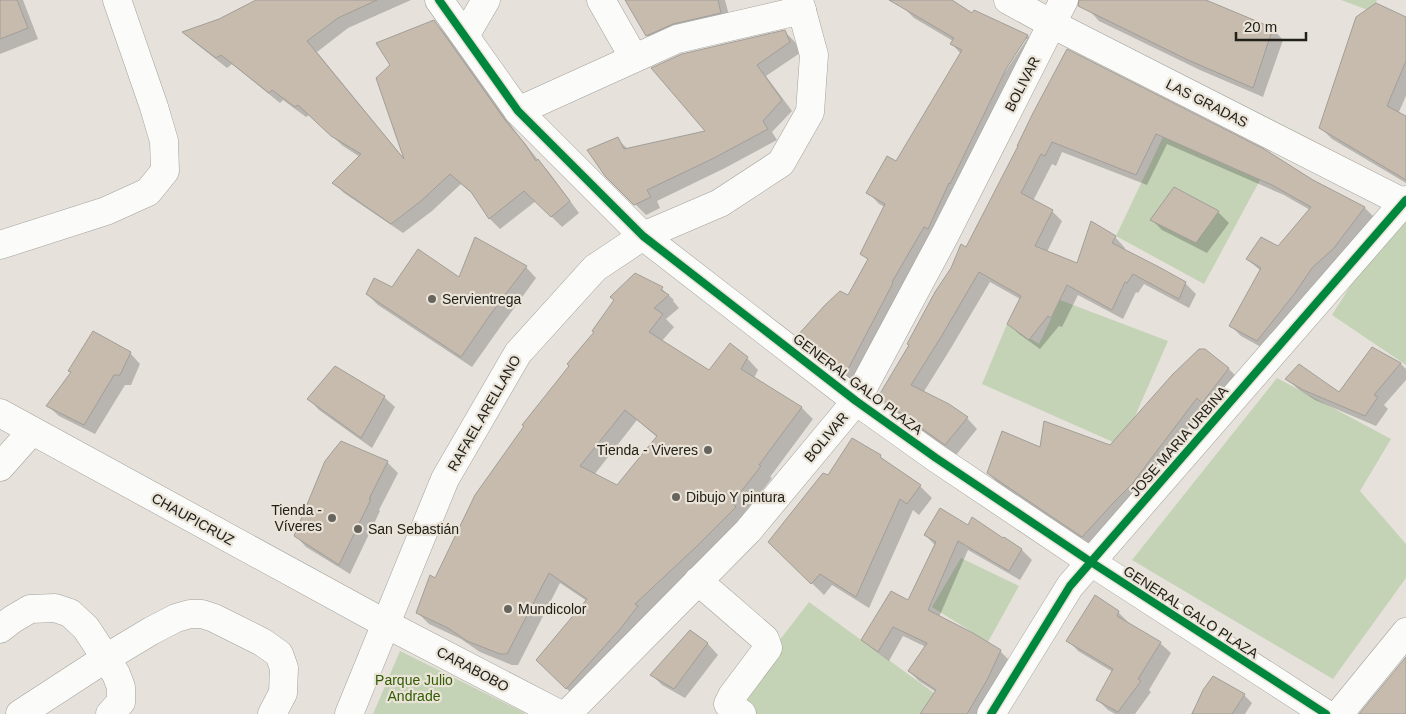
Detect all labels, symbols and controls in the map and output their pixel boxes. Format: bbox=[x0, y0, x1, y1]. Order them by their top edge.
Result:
scale bar bbox=[1236, 10, 1306, 42]
text: 20 m bbox=[1244, 18, 1277, 35]
street label: BOLIVAR bbox=[1001, 54, 1043, 114]
street label: LAS GRADAS bbox=[1164, 76, 1250, 130]
place label: Servientrega bbox=[442, 291, 522, 307]
marker: Servientrega bbox=[426, 293, 438, 305]
street label: GENERAL GALO PLAZA bbox=[790, 330, 926, 438]
street label: RAFAEL ARELLANO bbox=[444, 352, 524, 474]
street label: JOSE MARIA URBINA bbox=[1127, 382, 1232, 499]
street label: BOLIVAR bbox=[801, 409, 851, 465]
place label: Tienda - Viveres bbox=[597, 442, 698, 458]
marker: Tienda - Viveres bbox=[702, 444, 714, 456]
place label: Dibujo Y pintura bbox=[686, 489, 785, 505]
street label: CHAUPICRUZ bbox=[149, 490, 237, 548]
marker: Dibujo Y pintura bbox=[670, 491, 682, 503]
place label: Tienda - Víveres bbox=[271, 502, 322, 534]
marker: Tienda - Víveres bbox=[326, 512, 338, 524]
place label: San Sebastián bbox=[368, 521, 459, 537]
marker: San Sebastián bbox=[352, 523, 364, 535]
street label: GENERAL GALO PLAZA bbox=[1121, 562, 1262, 662]
place label: Mundicolor bbox=[518, 601, 587, 617]
marker: Mundicolor bbox=[502, 603, 514, 615]
street label: CARABOBO bbox=[434, 643, 512, 695]
park label: Parque Julio Andrade bbox=[375, 672, 453, 704]

